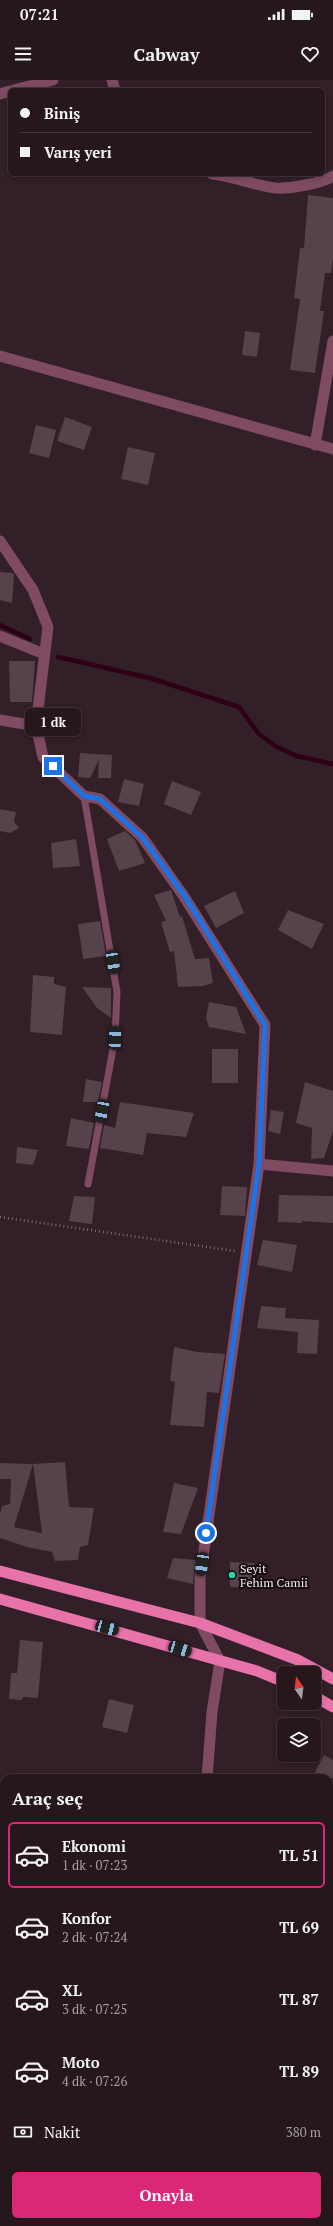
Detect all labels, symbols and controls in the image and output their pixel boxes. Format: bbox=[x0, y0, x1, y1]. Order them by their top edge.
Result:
text: 07:21 bbox=[20, 4, 59, 24]
text: Cabway bbox=[134, 42, 199, 66]
icon: menu bbox=[12, 43, 34, 65]
icon: heart bbox=[299, 43, 321, 65]
text: Biniş bbox=[44, 103, 80, 123]
text: Varış yeri bbox=[44, 142, 112, 162]
callout: 1 dk bbox=[25, 708, 81, 736]
text: 1 dk bbox=[40, 713, 66, 731]
route end bbox=[44, 757, 62, 775]
car bbox=[105, 949, 121, 975]
car bbox=[109, 1026, 121, 1050]
car bbox=[94, 1098, 110, 1124]
route start bbox=[197, 1524, 215, 1542]
car bbox=[194, 1551, 210, 1577]
place label: Seyit Fehim Camii bbox=[240, 1561, 308, 1590]
marker: Seyit Fehim Camii bbox=[227, 1570, 237, 1580]
car bbox=[94, 1619, 120, 1637]
car bbox=[167, 1640, 193, 1658]
north arrow bbox=[277, 1666, 321, 1710]
map controls bbox=[277, 1666, 321, 1762]
button: layers bbox=[277, 1718, 321, 1762]
text: Araç seç bbox=[12, 1786, 83, 1810]
text: Ekonomi bbox=[62, 1836, 126, 1856]
icon: car bbox=[14, 1837, 50, 1873]
text: TL 51 bbox=[279, 1845, 319, 1865]
text: 1 dk · 07:23 bbox=[62, 1856, 127, 1874]
text: Konfor bbox=[62, 1908, 111, 1928]
icon: car bbox=[14, 1909, 50, 1945]
text: TL 69 bbox=[279, 1917, 319, 1937]
text: 2 dk · 07:24 bbox=[62, 1928, 127, 1946]
text: XL bbox=[62, 1980, 82, 2000]
icon: car bbox=[14, 1981, 50, 2017]
text: TL 87 bbox=[279, 1989, 319, 2009]
text: 3 dk · 07:25 bbox=[62, 2000, 127, 2018]
text: Moto bbox=[62, 2052, 100, 2072]
icon: car bbox=[14, 2053, 50, 2089]
text: TL 89 bbox=[279, 2061, 319, 2081]
text: 4 dk · 07:26 bbox=[62, 2072, 127, 2090]
icon: cash bbox=[12, 2121, 34, 2143]
text: Nakit bbox=[44, 2122, 80, 2142]
text: 380 m bbox=[286, 2123, 321, 2141]
button: Onayla bbox=[12, 2172, 321, 2218]

